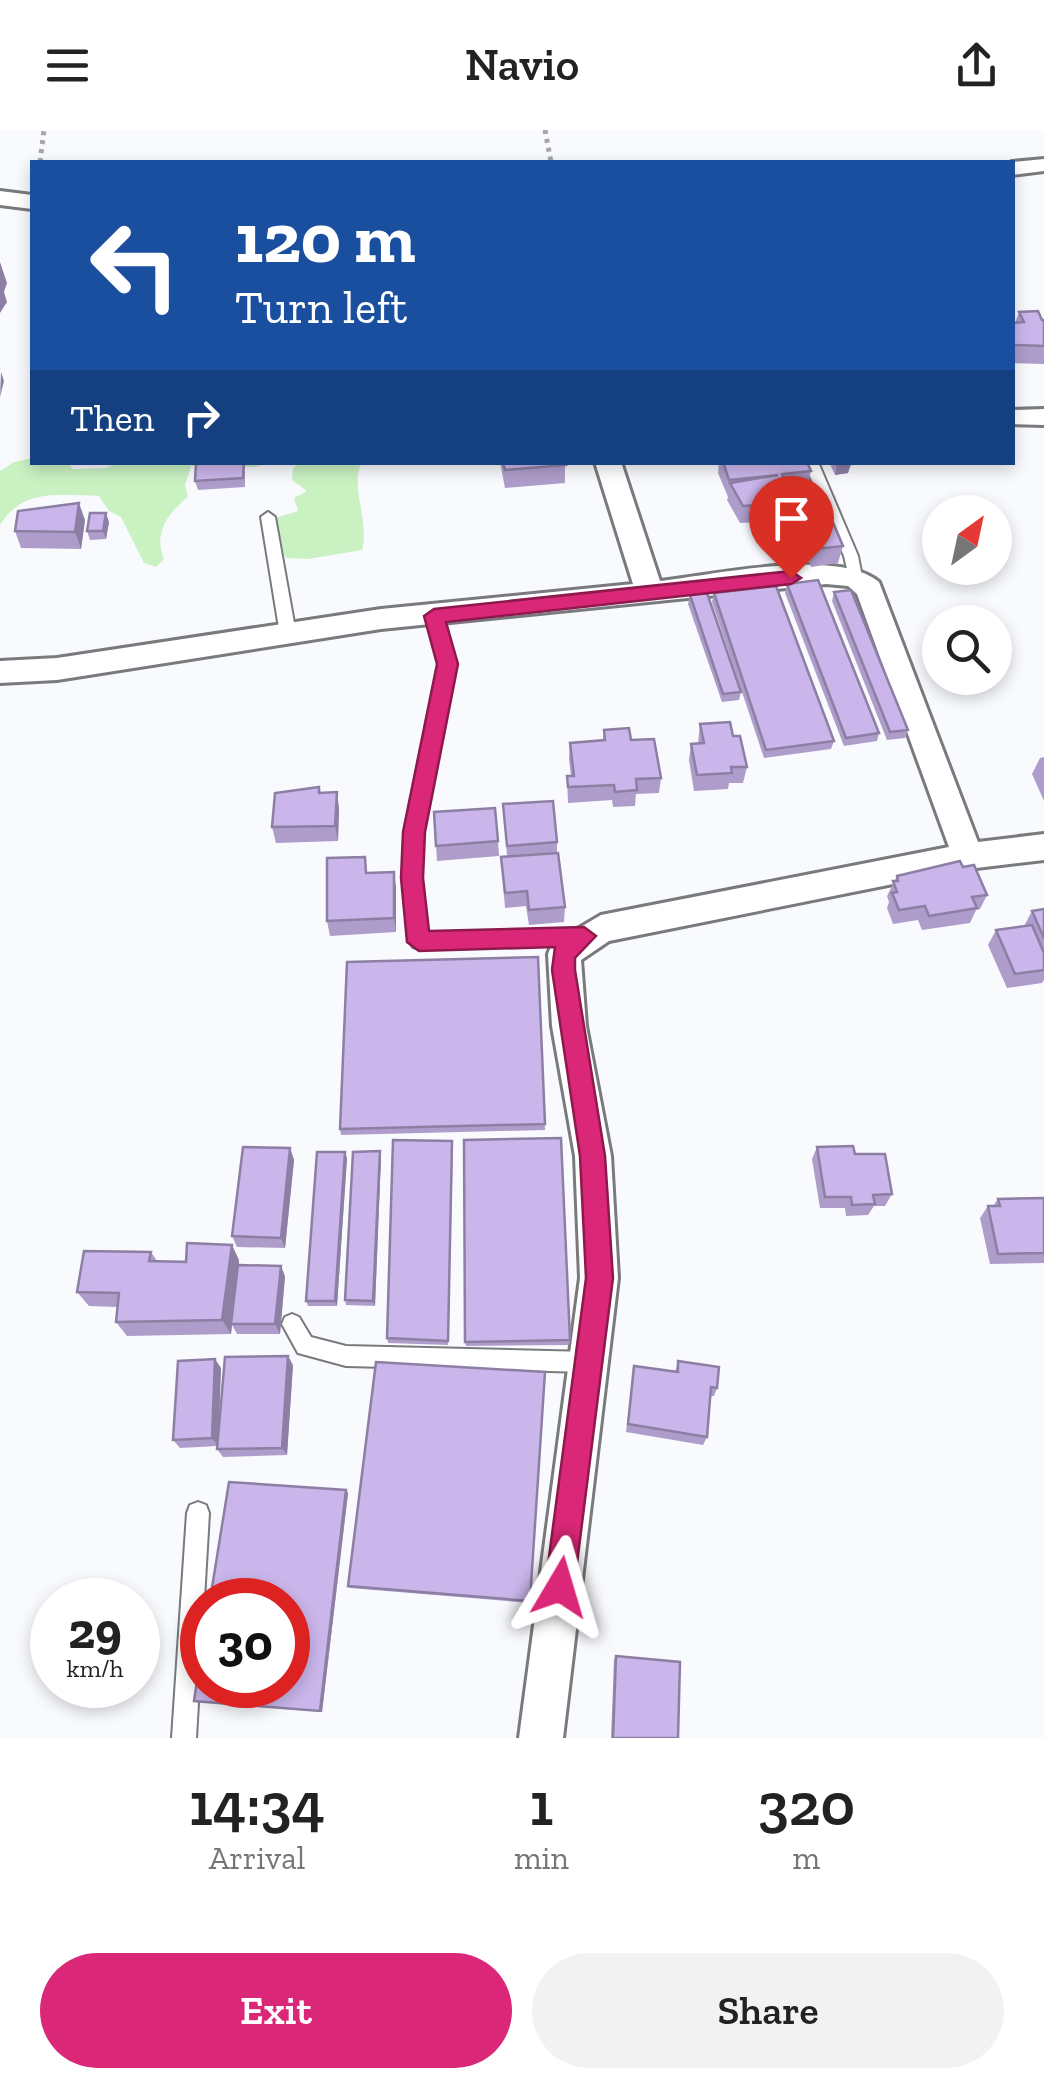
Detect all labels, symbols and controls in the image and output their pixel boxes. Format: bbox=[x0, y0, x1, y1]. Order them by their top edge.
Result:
icon: menu bbox=[40, 38, 95, 93]
text: Navio bbox=[465, 38, 579, 92]
icon: share bbox=[949, 38, 1004, 93]
text: 120 m bbox=[235, 196, 416, 280]
icon: left bbox=[70, 200, 200, 330]
text: Turn left bbox=[235, 281, 407, 335]
icon: right bbox=[174, 390, 229, 445]
text: Then bbox=[70, 395, 154, 441]
pin bbox=[749, 476, 834, 579]
icon: arrive bbox=[764, 491, 819, 546]
north arrow bbox=[922, 495, 1012, 585]
map controls bbox=[922, 495, 1012, 695]
button: search bbox=[922, 605, 1012, 695]
position arrow bbox=[508, 1535, 612, 1639]
speed limit sign: 30 bbox=[180, 1578, 310, 1708]
text: 29 bbox=[68, 1601, 122, 1661]
text: km/h bbox=[66, 1653, 124, 1683]
text: 14:34 bbox=[189, 1768, 325, 1840]
text: 1 bbox=[529, 1768, 553, 1840]
text: 320 bbox=[758, 1768, 855, 1840]
text: Arrival bbox=[209, 1839, 305, 1877]
text: min bbox=[514, 1839, 569, 1877]
text: m bbox=[793, 1839, 820, 1877]
button: Exit bbox=[40, 1953, 512, 2068]
button: Share bbox=[532, 1953, 1004, 2068]

